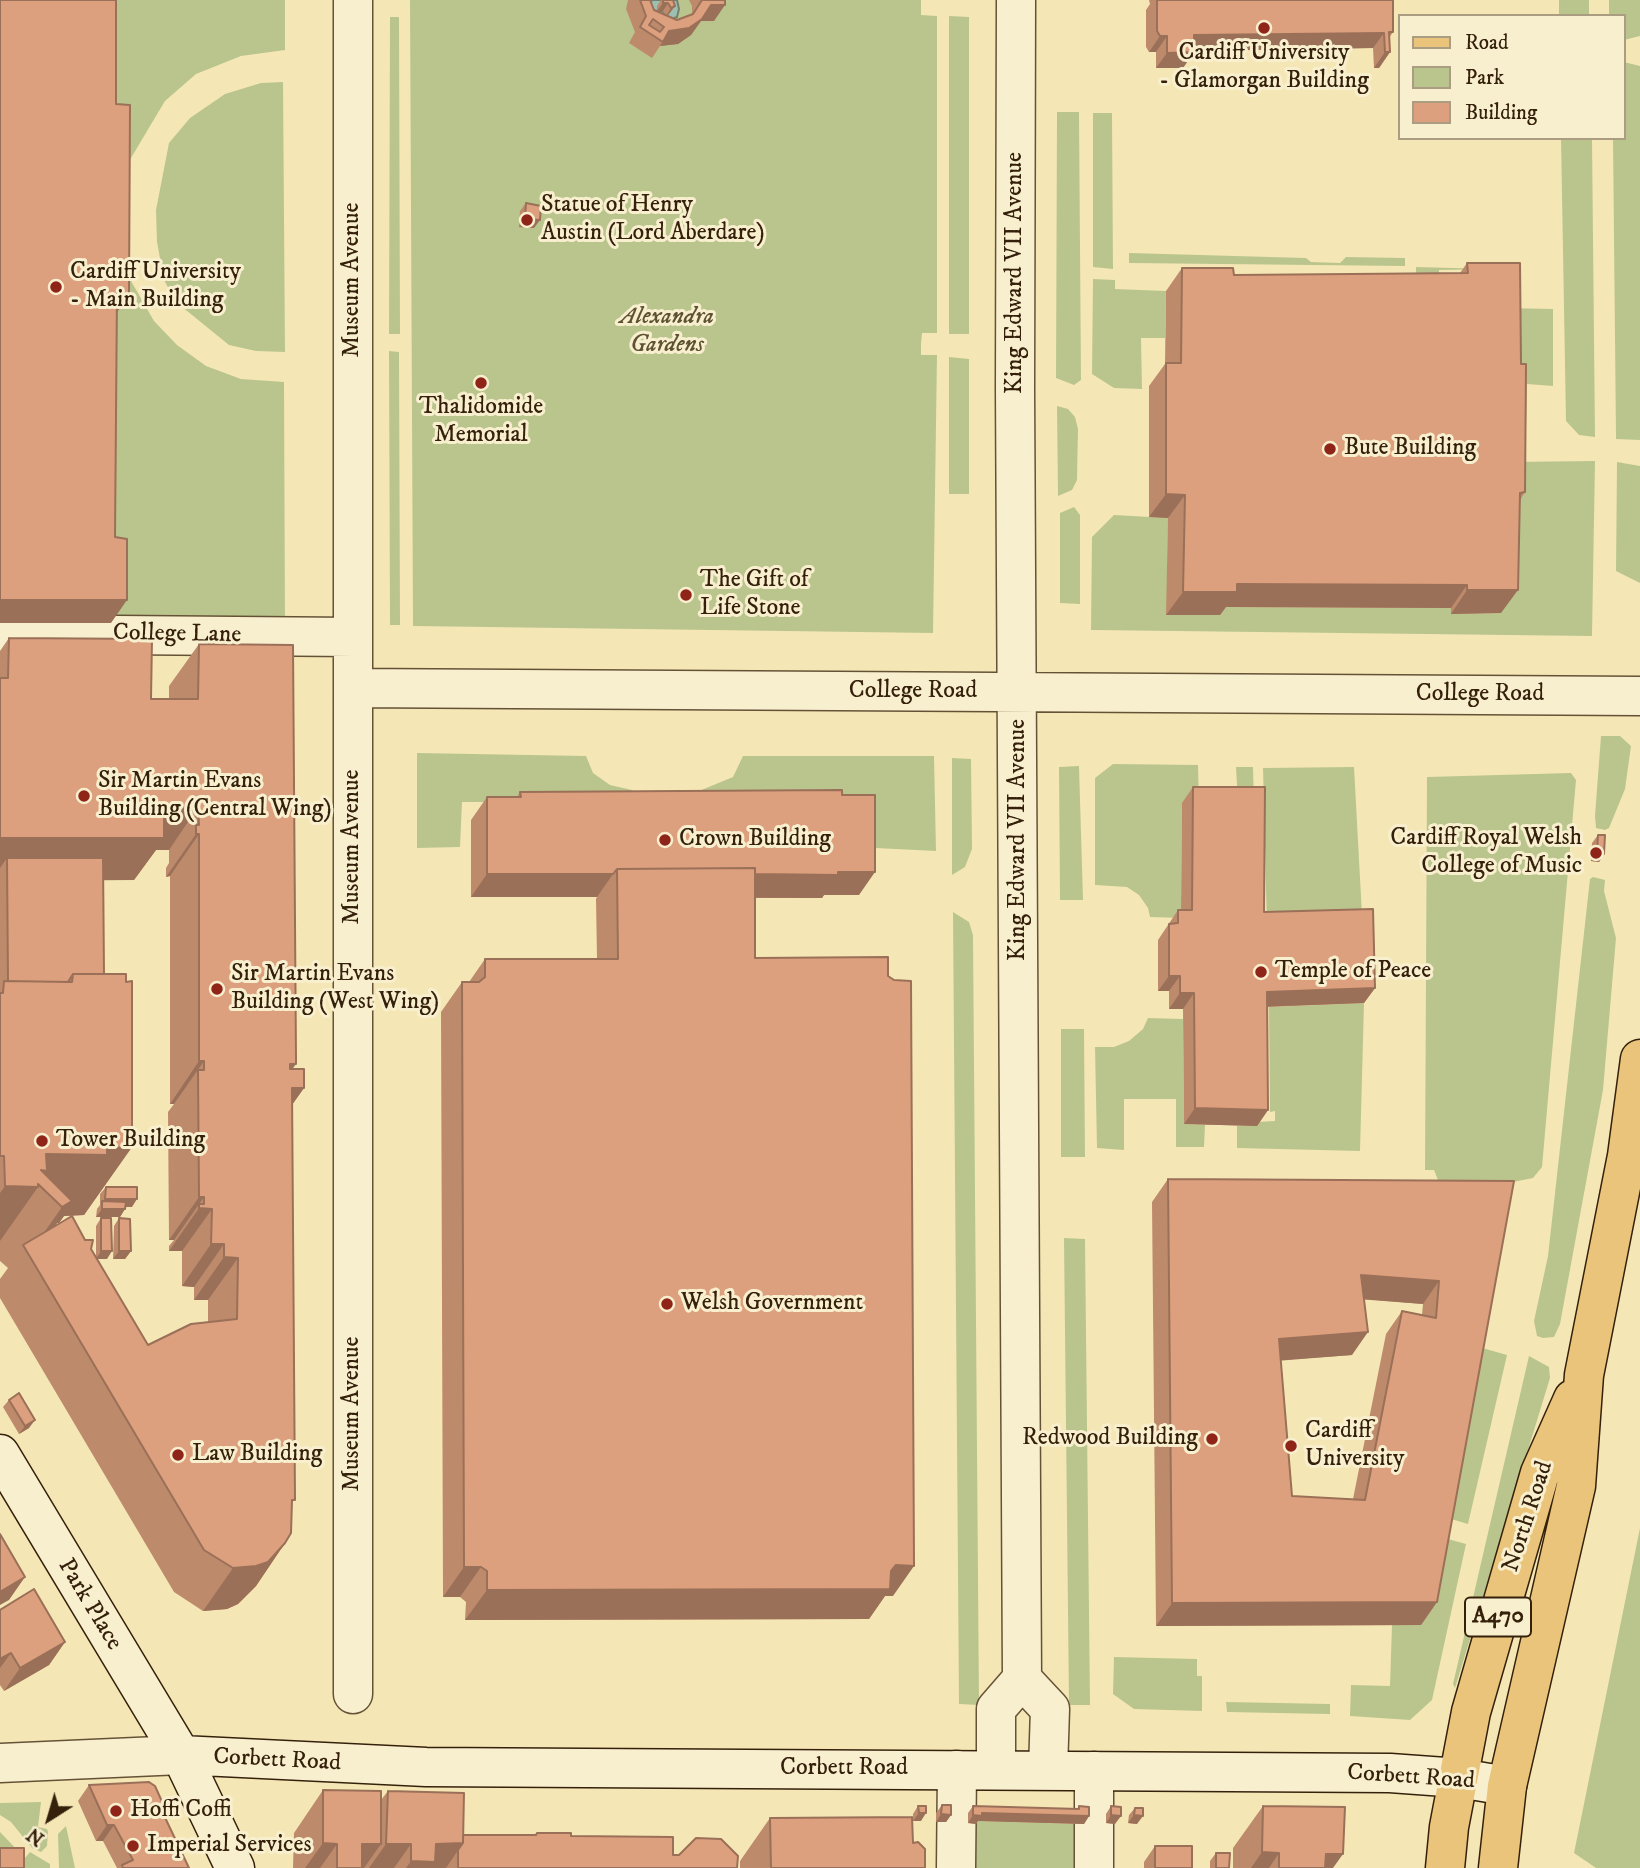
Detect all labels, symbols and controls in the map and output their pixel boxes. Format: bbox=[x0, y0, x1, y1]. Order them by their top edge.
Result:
legend bbox=[1398, 14, 1626, 140]
marker: Cardiff University - Glamorgan Building bbox=[1256, 20, 1272, 36]
text: Road bbox=[1465, 30, 1509, 56]
place label: Cardiff University - Glamorgan Building bbox=[1159, 40, 1369, 96]
text: Park bbox=[1465, 65, 1504, 91]
text: Building bbox=[1465, 100, 1537, 126]
street label: King Edward VII Avenue bbox=[1002, 152, 1030, 394]
place label: Statue of Henry Austin (Lord Aberdare) bbox=[541, 192, 765, 248]
street label: Museum Avenue bbox=[339, 202, 367, 358]
marker: Statue of Henry Austin (Lord Aberdare) bbox=[519, 212, 535, 228]
place label: Cardiff University - Main Building bbox=[70, 259, 241, 315]
marker: Cardiff University - Main Building bbox=[48, 279, 64, 295]
park label: Alexandra Gardens bbox=[620, 304, 714, 360]
marker: Thalidomide Memorial bbox=[473, 375, 489, 391]
place label: Thalidomide Memorial bbox=[419, 394, 543, 450]
place label: Bute Building bbox=[1344, 435, 1476, 463]
marker: Bute Building bbox=[1322, 441, 1338, 457]
place label: The Gift of Life Stone bbox=[700, 567, 808, 623]
marker: The Gift of Life Stone bbox=[678, 587, 694, 603]
street label: College Lane bbox=[113, 619, 241, 651]
street label: College Road bbox=[849, 678, 977, 706]
street label: College Road bbox=[1416, 681, 1544, 709]
street label: King Edward VII Avenue bbox=[1005, 719, 1033, 961]
place label: Sir Martin Evans Building (Central Wing) bbox=[98, 768, 332, 824]
street label: Museum Avenue bbox=[339, 769, 367, 925]
marker: Sir Martin Evans Building (Central Wing) bbox=[76, 788, 92, 804]
place label: Cardiff Royal Welsh College of Music bbox=[1390, 825, 1582, 881]
place label: Crown Building bbox=[679, 826, 831, 854]
marker: Crown Building bbox=[657, 832, 673, 848]
marker: Cardiff Royal Welsh College of Music bbox=[1588, 845, 1604, 861]
place label: Temple of Peace bbox=[1275, 958, 1431, 986]
place label: Sir Martin Evans Building (West Wing) bbox=[231, 961, 439, 1017]
marker: Temple of Peace bbox=[1253, 964, 1269, 980]
marker: Sir Martin Evans Building (West Wing) bbox=[209, 981, 225, 997]
place label: Tower Building bbox=[56, 1127, 205, 1155]
marker: Tower Building bbox=[34, 1133, 50, 1149]
place label: Welsh Government bbox=[681, 1290, 863, 1318]
marker: Welsh Government bbox=[659, 1296, 675, 1312]
street label: Museum Avenue bbox=[339, 1336, 367, 1492]
place label: Cardiff University bbox=[1305, 1418, 1404, 1474]
place label: Redwood Building bbox=[1022, 1425, 1198, 1453]
marker: Redwood Building bbox=[1204, 1431, 1220, 1447]
marker: Cardiff University bbox=[1283, 1438, 1299, 1454]
place label: Law Building bbox=[192, 1441, 322, 1469]
marker: Law Building bbox=[170, 1447, 186, 1463]
street label: North Road bbox=[1498, 1458, 1560, 1576]
street label: Park Place bbox=[51, 1554, 127, 1656]
road number: A470 bbox=[1465, 1598, 1531, 1636]
street label: Corbett Road bbox=[212, 1743, 342, 1779]
street label: Corbett Road bbox=[780, 1755, 908, 1783]
street label: Corbett Road bbox=[1346, 1759, 1476, 1797]
north arrow bbox=[14, 1784, 84, 1854]
place label: Hoffi Coffi bbox=[130, 1797, 232, 1825]
marker: Hoffi Coffi bbox=[108, 1803, 124, 1819]
text: N bbox=[23, 1822, 49, 1850]
place label: Imperial Services bbox=[147, 1832, 311, 1860]
marker: Imperial Services bbox=[125, 1838, 141, 1854]

